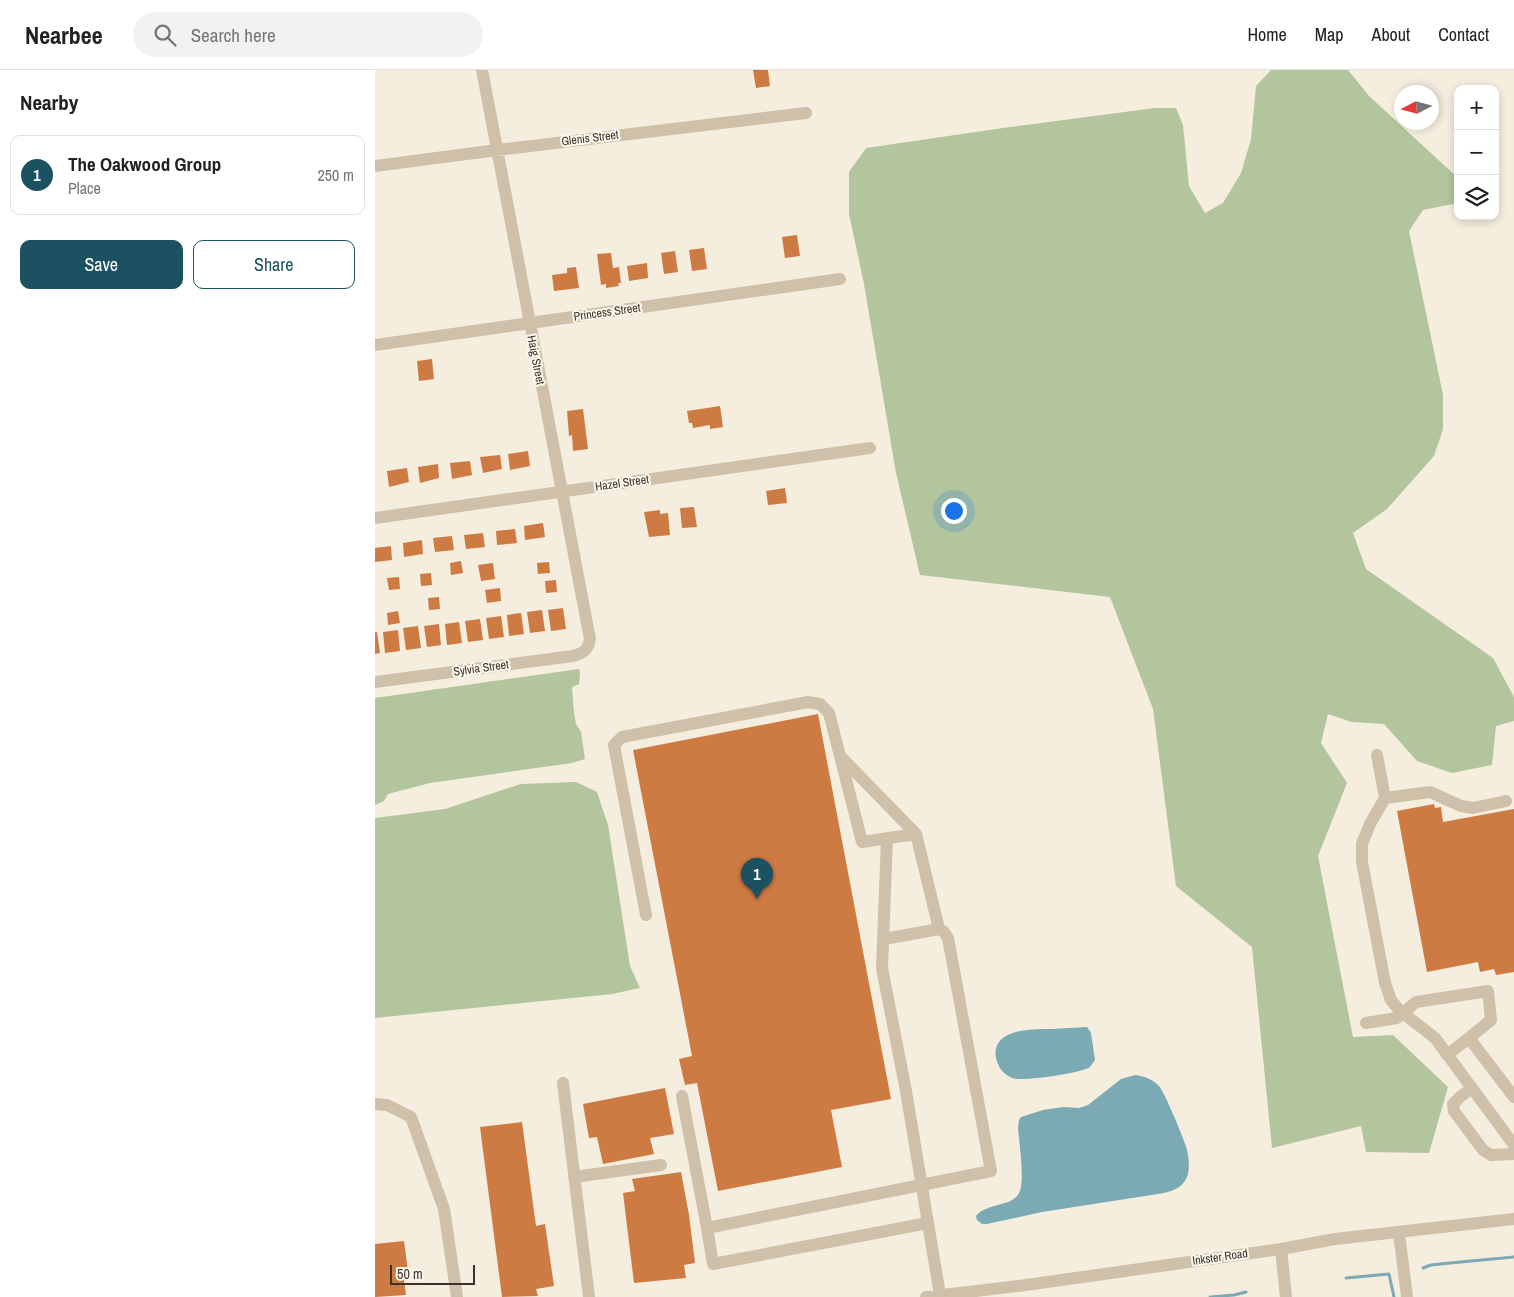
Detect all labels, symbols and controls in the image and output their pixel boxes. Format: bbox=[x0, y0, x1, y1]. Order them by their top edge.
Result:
search box bbox=[133, 12, 483, 57]
text: Nearbee bbox=[25, 19, 103, 51]
icon: search bbox=[151, 21, 179, 49]
text: Search here bbox=[191, 22, 276, 48]
text: Home bbox=[1247, 22, 1287, 47]
text: Map bbox=[1315, 22, 1344, 47]
text: About bbox=[1372, 22, 1410, 47]
text: Contact bbox=[1438, 22, 1489, 47]
north arrow bbox=[1394, 85, 1439, 130]
map controls bbox=[1454, 85, 1499, 220]
button: + bbox=[1454, 85, 1499, 130]
text: Nearby bbox=[20, 88, 78, 117]
street label: Glenis Street bbox=[561, 127, 620, 149]
button: − bbox=[1454, 130, 1499, 175]
text: The Oakwood Group bbox=[68, 151, 221, 177]
text: 1 bbox=[33, 164, 41, 186]
text: 250 m bbox=[318, 164, 354, 186]
button: layers bbox=[1454, 175, 1499, 220]
text: Place bbox=[68, 177, 101, 199]
button: Save bbox=[20, 240, 183, 289]
button: Share bbox=[193, 240, 355, 289]
street label: Princess Street bbox=[573, 299, 642, 325]
street label: Haig Street bbox=[523, 334, 549, 386]
street label: Hazel Street bbox=[594, 471, 650, 495]
your location bbox=[941, 498, 967, 524]
street label: Sylvia Street bbox=[452, 656, 510, 680]
pin: 1 bbox=[741, 858, 773, 899]
street label: Inkster Road bbox=[1191, 1245, 1249, 1269]
scale bar bbox=[390, 1262, 475, 1285]
text: 50 m bbox=[397, 1265, 423, 1283]

